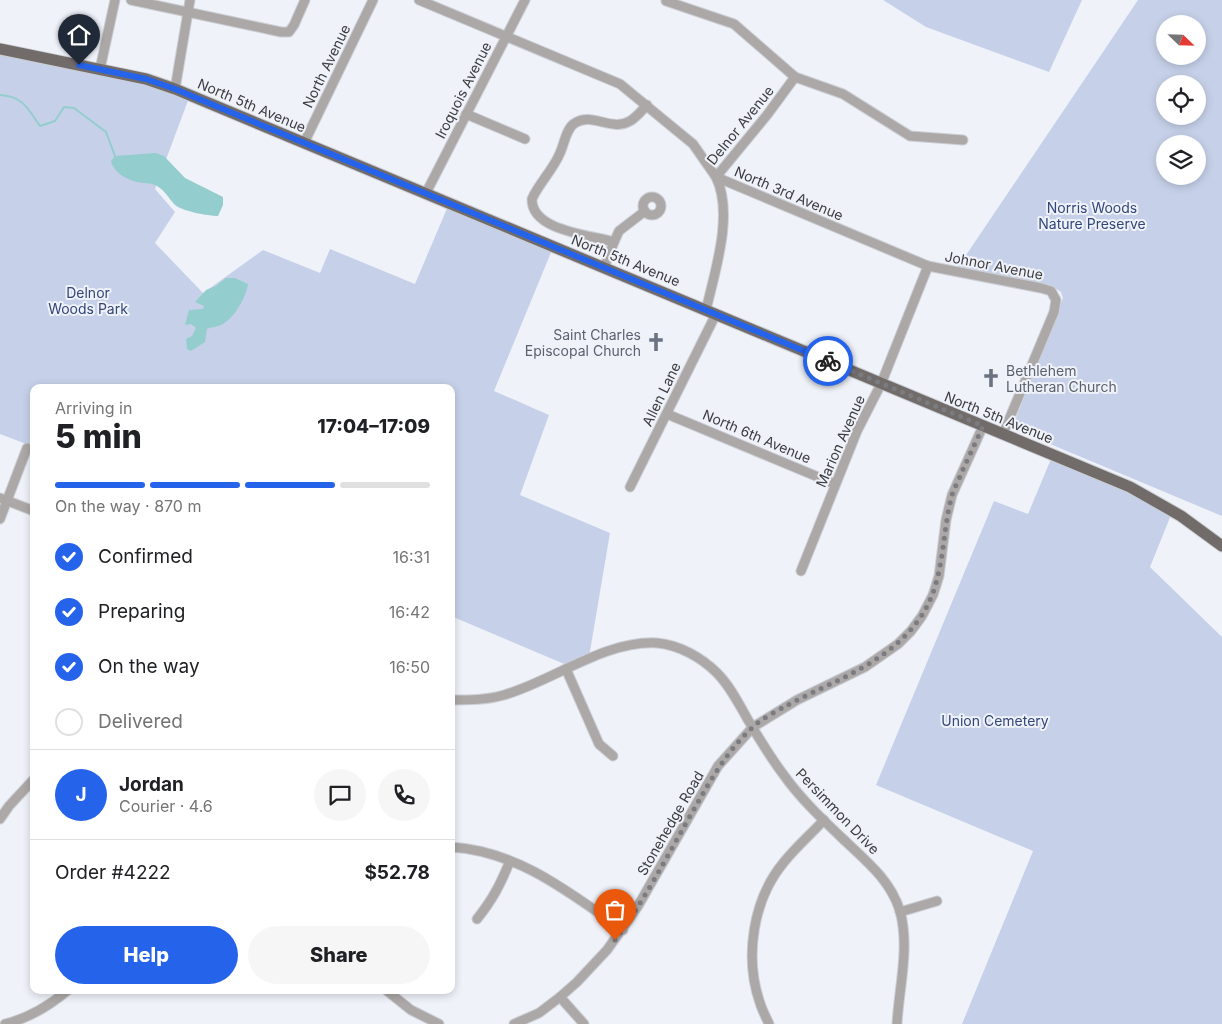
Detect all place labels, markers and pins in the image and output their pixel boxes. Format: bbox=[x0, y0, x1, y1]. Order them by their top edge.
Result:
pin bbox=[58, 14, 100, 65]
place label: Saint Charles Episcopal Church bbox=[525, 326, 641, 359]
church icon: Saint Charles Episcopal Church bbox=[645, 331, 667, 353]
place label: Bethlehem Lutheran Church bbox=[1006, 362, 1117, 395]
church icon: Bethlehem Lutheran Church bbox=[980, 367, 1002, 389]
pin bbox=[594, 889, 636, 940]

